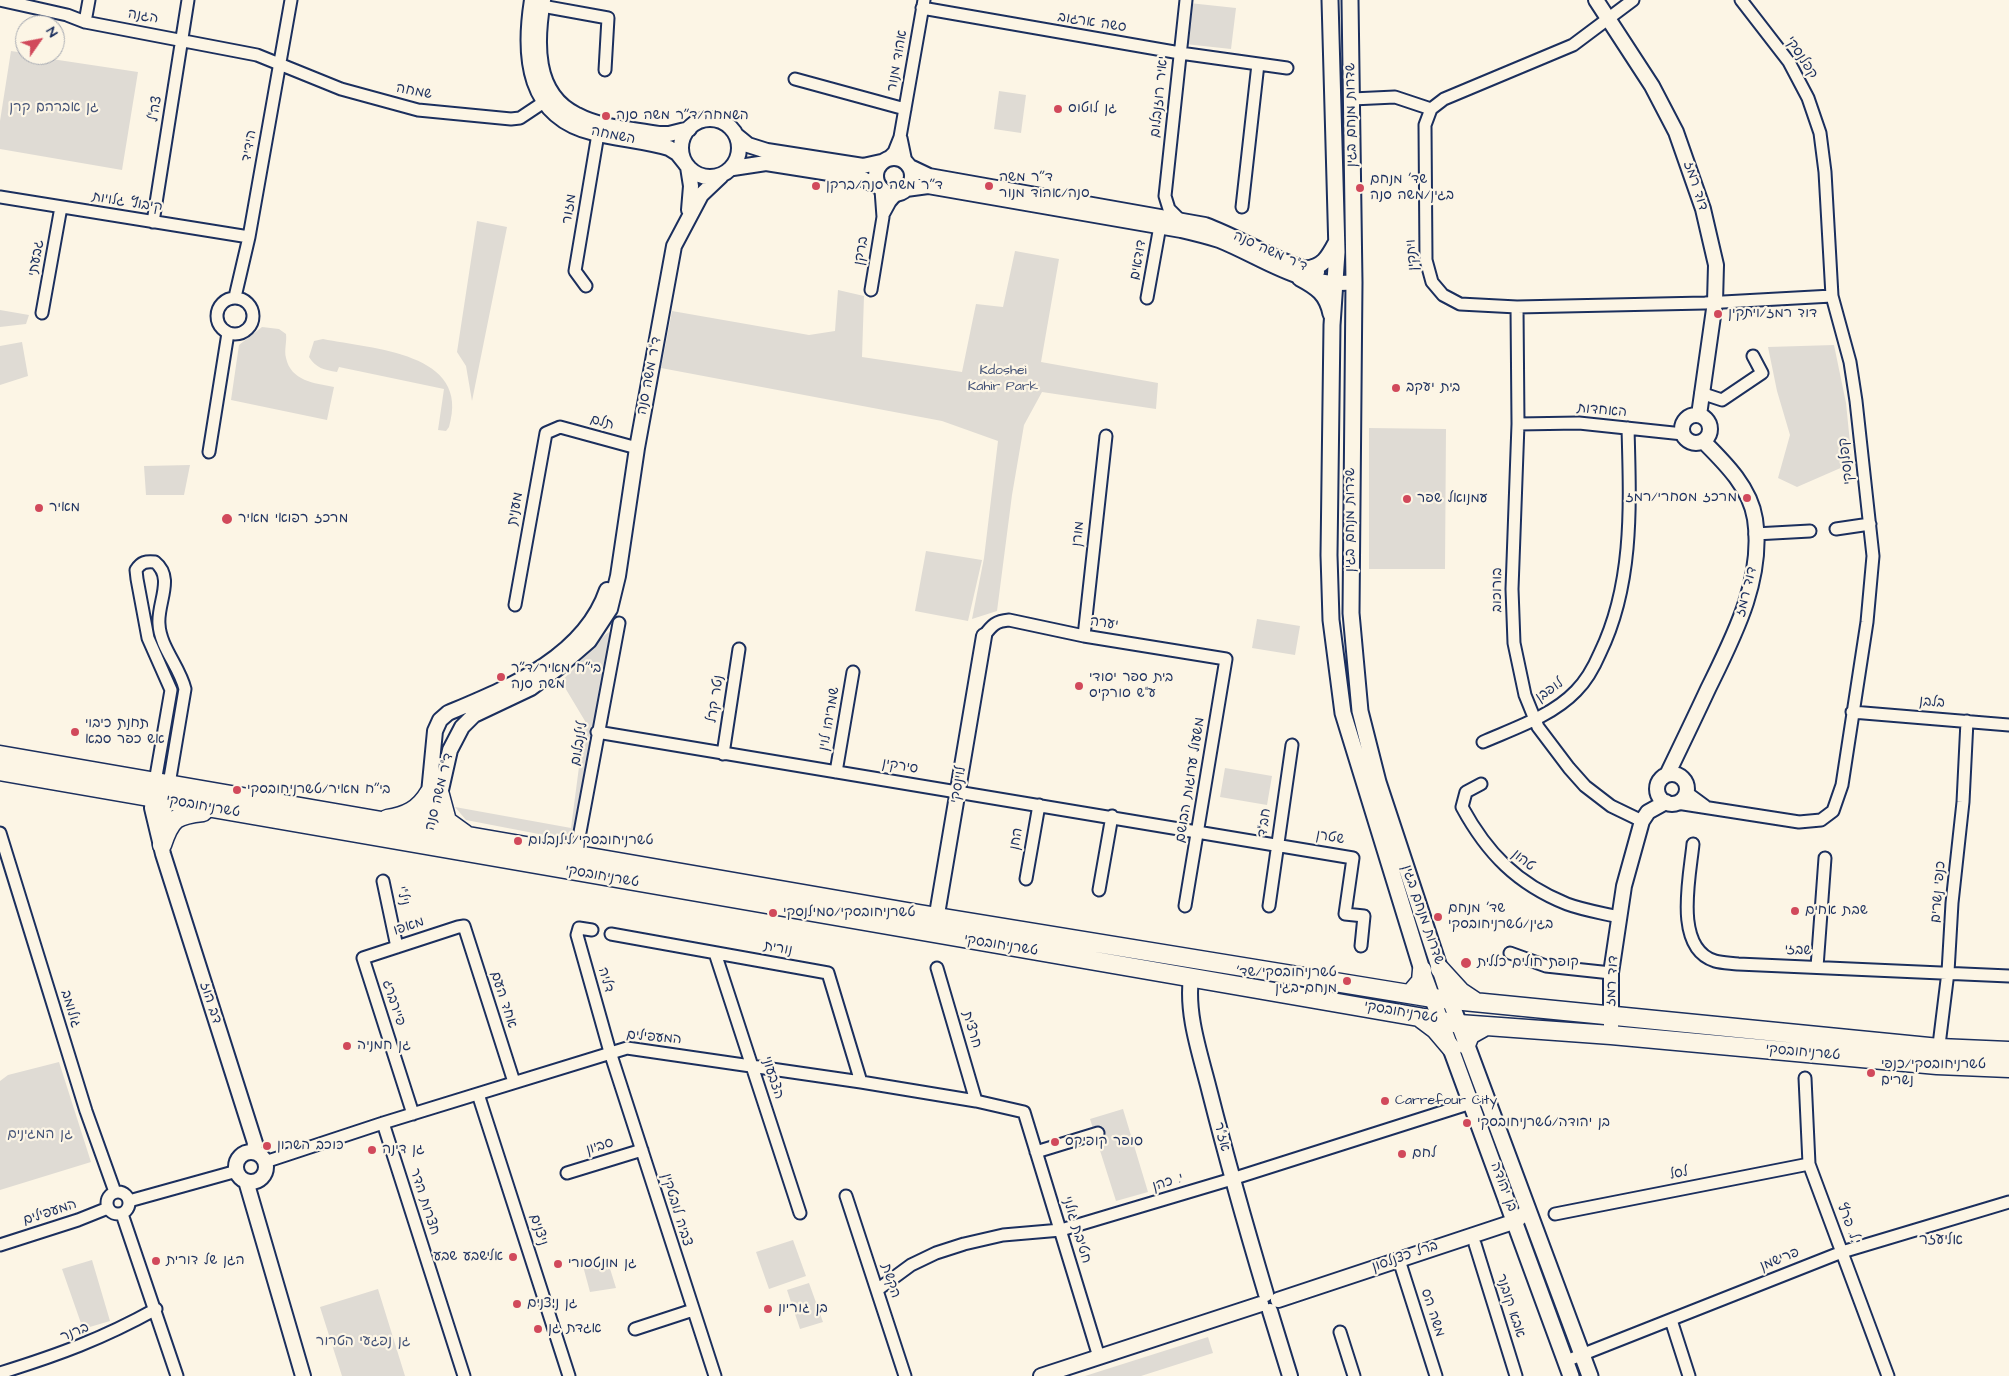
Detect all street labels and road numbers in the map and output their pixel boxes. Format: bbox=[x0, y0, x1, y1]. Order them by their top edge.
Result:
street label: הגנה bbox=[126, 6, 160, 28]
street label: סשה ארגוב bbox=[1057, 9, 1127, 37]
street label: אהוד מנור bbox=[884, 29, 912, 93]
street label: קפלנסקי bbox=[1781, 34, 1821, 82]
street label: יאיר רוזנבלום bbox=[1147, 55, 1173, 139]
street label: שדרות מנחם בגין bbox=[1343, 62, 1361, 168]
street label: שמחה bbox=[395, 80, 433, 104]
street label: צה"ל bbox=[146, 95, 166, 123]
street label: השמחה bbox=[589, 123, 637, 149]
street label: הידיד bbox=[239, 129, 261, 163]
street label: דוד רמז bbox=[1679, 159, 1711, 213]
street label: קיבוץ גלויות bbox=[91, 189, 163, 217]
street label: מזור bbox=[559, 193, 581, 225]
street label: ד"ר משה סנה bbox=[1230, 228, 1310, 276]
street label: ברקן bbox=[851, 235, 873, 267]
street label: גבעתי bbox=[26, 238, 48, 278]
street label: ויתקין bbox=[1403, 238, 1423, 272]
street label: דודאים bbox=[1127, 239, 1151, 281]
street label: ד"ר משה סנה bbox=[634, 336, 666, 416]
street label: האחדות bbox=[1576, 400, 1628, 422]
street label: תלם bbox=[588, 412, 616, 434]
street label: קפלנסקי bbox=[1836, 437, 1858, 485]
street label: שדרות מנחם בגין bbox=[1343, 468, 1359, 572]
street label: מענית bbox=[505, 491, 527, 527]
street label: מורן bbox=[1069, 520, 1089, 548]
street label: דוד רמז bbox=[1733, 565, 1761, 619]
street label: בורוכוב bbox=[1490, 568, 1506, 612]
street label: יערה bbox=[1089, 613, 1119, 635]
street label: נטר קרל bbox=[704, 674, 728, 724]
street label: לופבן bbox=[1533, 675, 1567, 707]
street label: שמריהו לוין bbox=[816, 686, 844, 752]
street label: בלבן bbox=[1918, 694, 1946, 712]
street label: משעול ערוגות הבושם bbox=[1173, 716, 1209, 844]
street label: לילנבלום bbox=[568, 721, 592, 767]
street label: ד"ר משה סנה bbox=[422, 752, 458, 832]
street label: סירקין bbox=[881, 756, 919, 778]
street label: לוינסקי bbox=[947, 765, 971, 805]
street label: טשרניחובסקי bbox=[165, 792, 241, 822]
street label: חב"ד bbox=[1255, 807, 1275, 839]
street label: החן bbox=[1007, 826, 1027, 852]
street label: שטרן bbox=[1315, 827, 1345, 849]
street label: טהון bbox=[1508, 847, 1538, 875]
street label: כנפי נשרים bbox=[1928, 860, 1950, 924]
street label: טשרניחובסקי bbox=[564, 862, 640, 892]
street label: שדרות מנחם בגין bbox=[1397, 863, 1447, 967]
street label: ניל"י bbox=[392, 885, 412, 907]
street label: מאפו bbox=[391, 914, 427, 940]
street label: טשרניחובסקי bbox=[963, 932, 1039, 960]
street label: נורית bbox=[762, 938, 794, 960]
street label: שבזי bbox=[1784, 942, 1812, 960]
street label: דוד רמז bbox=[1603, 955, 1623, 1007]
street label: דליה bbox=[593, 966, 617, 994]
street label: אחד העם bbox=[486, 969, 520, 1031]
street label: פיירברג bbox=[378, 978, 408, 1028]
street label: דב הוז bbox=[195, 980, 225, 1026]
street label: גולומב bbox=[56, 988, 84, 1030]
street label: טשרניחובסקי bbox=[1363, 998, 1439, 1028]
street label: חרצית bbox=[957, 1009, 985, 1051]
street label: המעפילים bbox=[626, 1027, 682, 1049]
street label: טשרניחובסקי bbox=[1765, 1041, 1841, 1065]
street label: הצבעוני bbox=[757, 1054, 787, 1102]
street label: אז"ר bbox=[1209, 1121, 1233, 1153]
street label: סביון bbox=[584, 1135, 616, 1159]
street label: בן יהודה bbox=[1486, 1160, 1520, 1214]
street label: לסל bbox=[1668, 1164, 1690, 1184]
street label: חצרות הדר bbox=[405, 1166, 443, 1238]
street label: י. כהן bbox=[1150, 1170, 1186, 1196]
street label: צביה לובטקין bbox=[657, 1172, 695, 1248]
street label: חטיבת גולני bbox=[1058, 1194, 1094, 1266]
street label: המעפילים bbox=[21, 1196, 79, 1230]
street label: י.ל. פרץ bbox=[1833, 1201, 1863, 1247]
street label: ניצנים bbox=[525, 1212, 551, 1248]
street label: ברל כצנלסון bbox=[1370, 1238, 1440, 1276]
street label: פרישמן bbox=[1758, 1245, 1802, 1275]
street label: הקשת bbox=[877, 1262, 903, 1300]
street label: אבא קובנר bbox=[1492, 1272, 1528, 1340]
street label: משה הס bbox=[1416, 1287, 1448, 1339]
street label: ברנר bbox=[58, 1320, 92, 1346]

